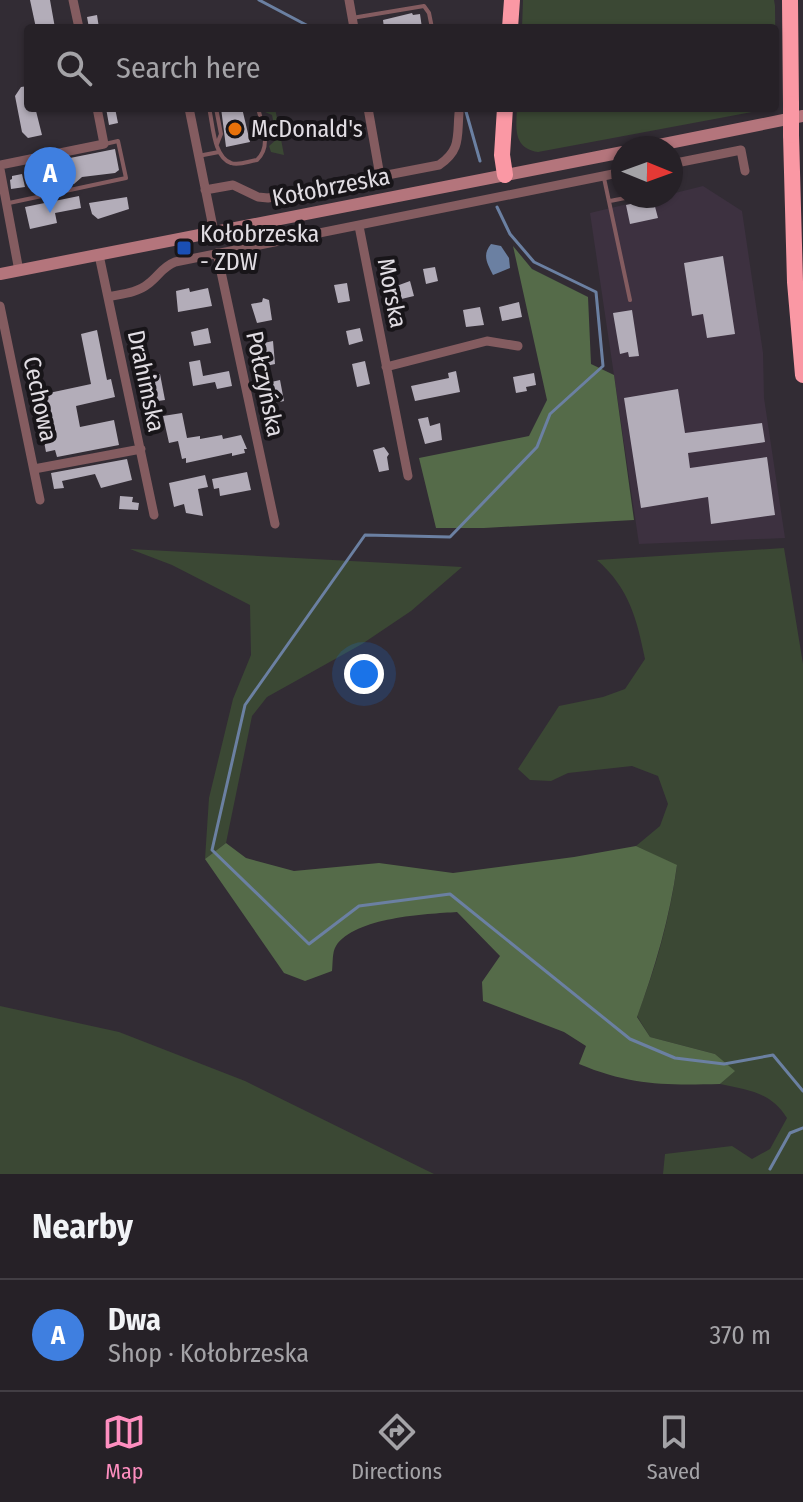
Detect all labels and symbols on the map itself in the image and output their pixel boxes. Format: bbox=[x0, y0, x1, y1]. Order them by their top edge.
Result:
place label: McDonald's bbox=[251, 115, 363, 143]
marker: McDonald's bbox=[226, 120, 244, 138]
north arrow bbox=[611, 136, 683, 208]
pin: A bbox=[24, 147, 76, 213]
street label: Kołobrzeska bbox=[270, 162, 392, 212]
place label: Kołobrzeska - ZDW bbox=[200, 220, 319, 276]
marker: Kołobrzeska - ZDW bbox=[175, 239, 193, 257]
street label: Morska bbox=[372, 256, 412, 330]
street label: Drahimska bbox=[122, 328, 170, 434]
street label: Połczyńska bbox=[240, 329, 290, 439]
street label: Cechowa bbox=[17, 354, 63, 444]
your location bbox=[344, 654, 384, 694]

